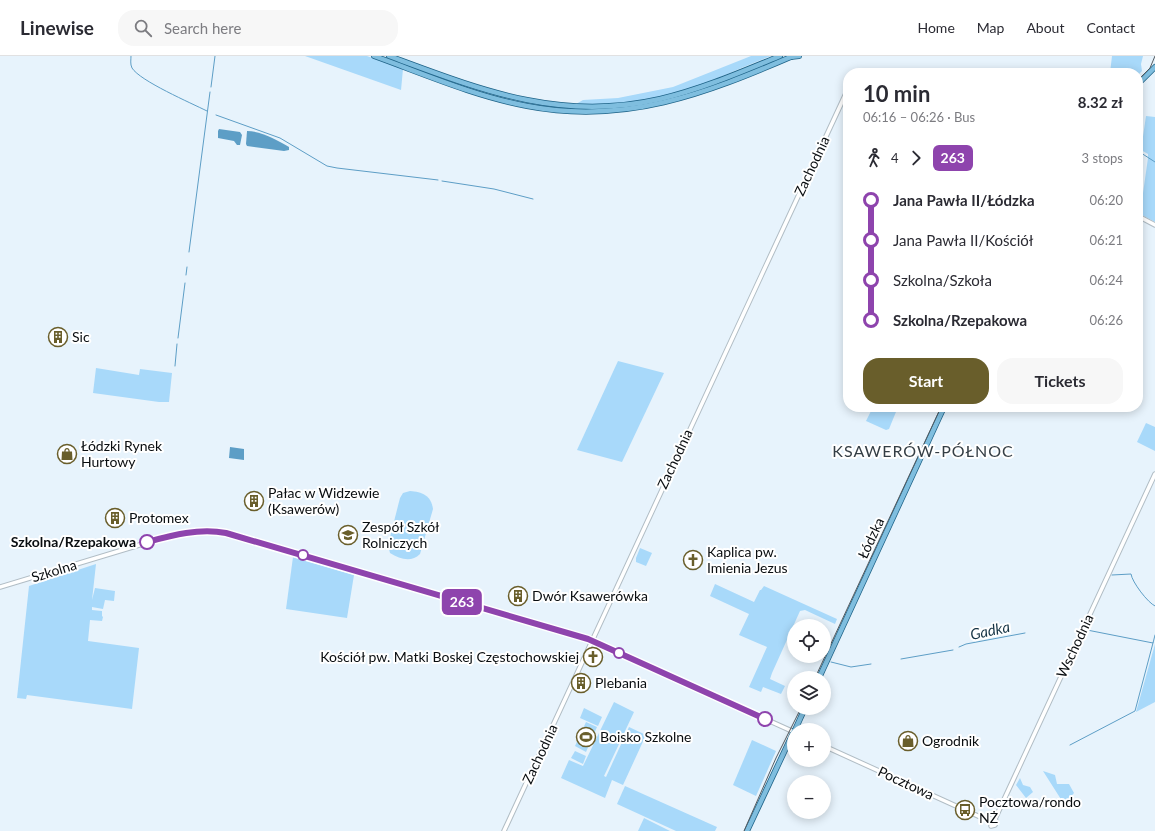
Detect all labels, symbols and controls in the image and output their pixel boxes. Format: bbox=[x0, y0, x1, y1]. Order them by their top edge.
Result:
search box bbox=[118, 10, 398, 46]
text: Linewise bbox=[20, 16, 94, 39]
icon: search bbox=[132, 17, 154, 39]
text: Search here bbox=[164, 19, 241, 37]
text: Home bbox=[917, 19, 955, 36]
text: Map bbox=[977, 19, 1004, 36]
text: About bbox=[1026, 19, 1064, 36]
text: Contact bbox=[1086, 19, 1135, 36]
text: 10 min bbox=[863, 80, 930, 107]
text: 8.32 zł bbox=[1078, 93, 1123, 111]
text: 06:16 – 06:26 · Bus bbox=[863, 109, 975, 125]
street label: Zachodnia bbox=[790, 133, 833, 198]
icon: walk bbox=[863, 147, 885, 169]
icon: forward bbox=[905, 147, 927, 169]
text: 263 bbox=[941, 149, 965, 166]
text: 4 bbox=[891, 150, 899, 166]
text: 3 stops bbox=[1082, 150, 1123, 166]
text: Jana Pawła II/Łódzka bbox=[893, 191, 1035, 209]
text: 06:20 bbox=[1090, 192, 1123, 208]
text: Jana Pawła II/Kościół bbox=[893, 231, 1033, 249]
text: 06:21 bbox=[1090, 232, 1123, 248]
text: Szkolna/Szkoła bbox=[893, 271, 992, 289]
text: 06:24 bbox=[1090, 272, 1123, 288]
text: Szkolna/Rzepakowa bbox=[893, 311, 1027, 329]
text: 06:26 bbox=[1090, 312, 1123, 328]
building icon: Sic bbox=[47, 326, 69, 348]
place label: Sic bbox=[72, 328, 90, 345]
button: Start bbox=[863, 358, 989, 404]
button: Tickets bbox=[997, 358, 1123, 404]
street label: Zachodnia bbox=[653, 426, 696, 491]
place label: Łódzki Rynek Hurtowy bbox=[81, 437, 163, 470]
district label: KSAWERÓW-PÓŁNOC bbox=[832, 441, 1014, 460]
shop icon: Łódzki Rynek Hurtowy bbox=[56, 443, 78, 465]
place label: Pałac w Widzewie (Ksawerów) bbox=[268, 484, 379, 517]
building icon: Pałac w Widzewie (Ksawerów) bbox=[243, 490, 265, 512]
building icon: Protomex bbox=[104, 507, 126, 529]
place label: Protomex bbox=[129, 509, 189, 526]
street label: Łódzka bbox=[854, 515, 887, 561]
place label: Zespół Szkół Rolniczych bbox=[362, 518, 440, 551]
school or university icon: Zespół Szkół Rolniczych bbox=[337, 524, 359, 546]
place label: Szkolna/Rzepakowa bbox=[11, 533, 136, 550]
marker: Szkolna/Rzepakowa bbox=[139, 534, 155, 550]
place label: Kaplica pw. Imienia Jezus bbox=[707, 543, 788, 576]
unlabelled marker bbox=[297, 549, 309, 561]
church icon: Kaplica pw. Imienia Jezus bbox=[682, 549, 704, 571]
street label: Szkolna bbox=[29, 556, 79, 585]
building icon: Dwór Ksawerówka bbox=[507, 585, 529, 607]
place label: Dwór Ksawerówka bbox=[532, 587, 648, 604]
line badge: 263 bbox=[439, 589, 485, 615]
text: 263 bbox=[450, 593, 474, 610]
street label: Wschodnia bbox=[1052, 611, 1097, 680]
water label: Gadka bbox=[968, 617, 1012, 643]
map controls bbox=[787, 619, 831, 819]
button: locate bbox=[787, 619, 831, 663]
church icon: Kościół pw. Matki Boskej Częstochowskiej bbox=[582, 646, 604, 668]
unlabelled marker bbox=[613, 647, 625, 659]
place label: Kościół pw. Matki Boskej Częstochowskiej bbox=[320, 648, 579, 665]
button: layers bbox=[787, 671, 831, 715]
building icon: Plebania bbox=[570, 672, 592, 694]
place label: Plebania bbox=[595, 674, 647, 691]
unlabelled marker bbox=[757, 711, 773, 727]
street label: Zachodnia bbox=[518, 721, 561, 786]
button: + bbox=[787, 723, 831, 767]
sports icon: Boisko Szkolne bbox=[575, 726, 597, 748]
place label: Boisko Szkolne bbox=[600, 728, 691, 745]
shop icon: Ogrodnik bbox=[897, 730, 919, 752]
place label: Ogrodnik bbox=[922, 732, 980, 749]
street label: Pocztowa bbox=[876, 762, 937, 803]
button: − bbox=[787, 775, 831, 819]
place label: Pocztowa/rondo NŻ bbox=[979, 793, 1081, 826]
bus stop icon: Pocztowa/rondo NŻ bbox=[954, 799, 976, 821]

